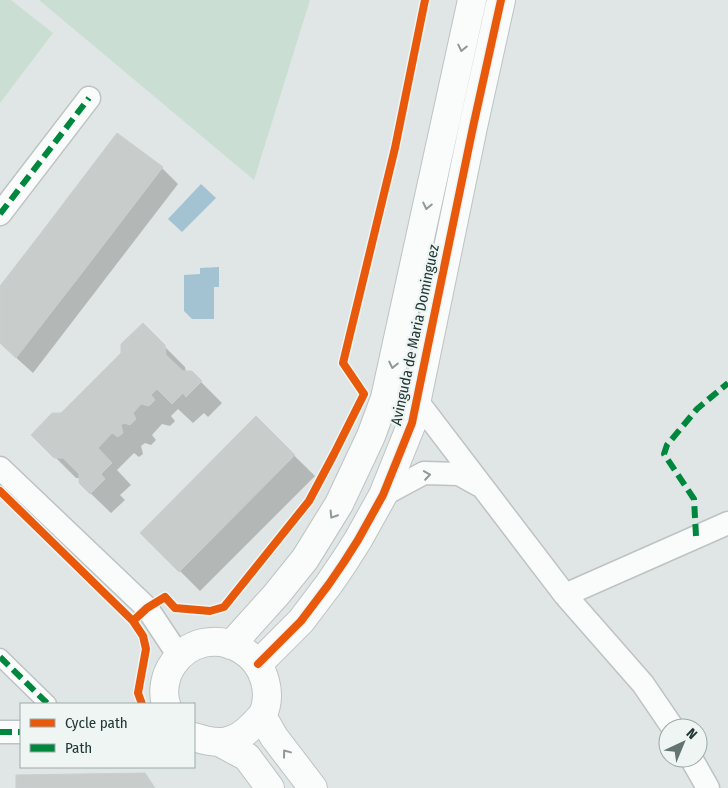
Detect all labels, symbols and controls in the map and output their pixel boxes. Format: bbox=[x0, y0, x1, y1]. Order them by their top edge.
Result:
one-way arrow bbox=[457, 43, 467, 52]
one-way arrow bbox=[422, 202, 433, 211]
street label: Avinguda de Maria Dominguez bbox=[387, 243, 443, 427]
one-way arrow bbox=[388, 361, 398, 370]
one-way arrow bbox=[422, 470, 431, 480]
one-way arrow bbox=[329, 510, 339, 519]
legend bbox=[20, 703, 195, 768]
text: Cycle path bbox=[65, 714, 128, 732]
north arrow bbox=[658, 718, 708, 768]
text: N bbox=[683, 725, 701, 743]
text: Path bbox=[65, 739, 92, 757]
one-way arrow bbox=[283, 749, 292, 759]

